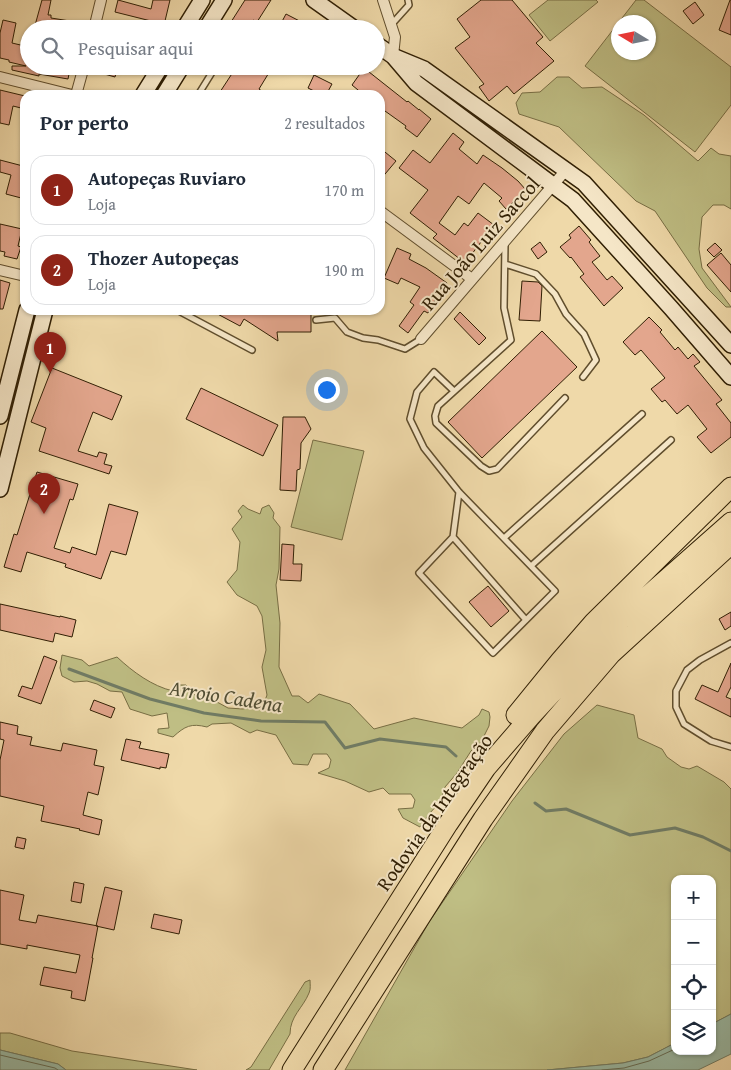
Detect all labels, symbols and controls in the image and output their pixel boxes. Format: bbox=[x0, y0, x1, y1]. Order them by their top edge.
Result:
north arrow bbox=[611, 15, 656, 60]
search box bbox=[20, 20, 385, 75]
icon: search bbox=[38, 34, 66, 62]
text: Pesquisar aqui bbox=[78, 34, 193, 62]
text: Por perto bbox=[40, 107, 129, 138]
text: 2 resultados bbox=[284, 111, 365, 135]
text: Autopeças Ruviaro bbox=[88, 164, 246, 192]
street label: Rua João Luiz Saccol bbox=[414, 169, 547, 316]
text: 1 bbox=[53, 178, 61, 202]
text: 170 m bbox=[324, 178, 364, 202]
text: Loja bbox=[88, 192, 116, 216]
text: Thozer Autopeças bbox=[88, 244, 239, 272]
text: 2 bbox=[53, 258, 61, 282]
text: 190 m bbox=[324, 258, 364, 282]
text: Loja bbox=[88, 272, 116, 296]
pin: 1 bbox=[34, 332, 66, 373]
your location bbox=[314, 377, 340, 403]
pin: 2 bbox=[28, 473, 60, 514]
water label: Arroio Cadena bbox=[166, 672, 285, 720]
street label: Rodovia da Integração bbox=[369, 728, 499, 896]
map controls bbox=[671, 875, 716, 1055]
button: + bbox=[671, 875, 716, 920]
button: − bbox=[671, 920, 716, 965]
button: locate bbox=[671, 965, 716, 1010]
button: layers bbox=[671, 1010, 716, 1055]

